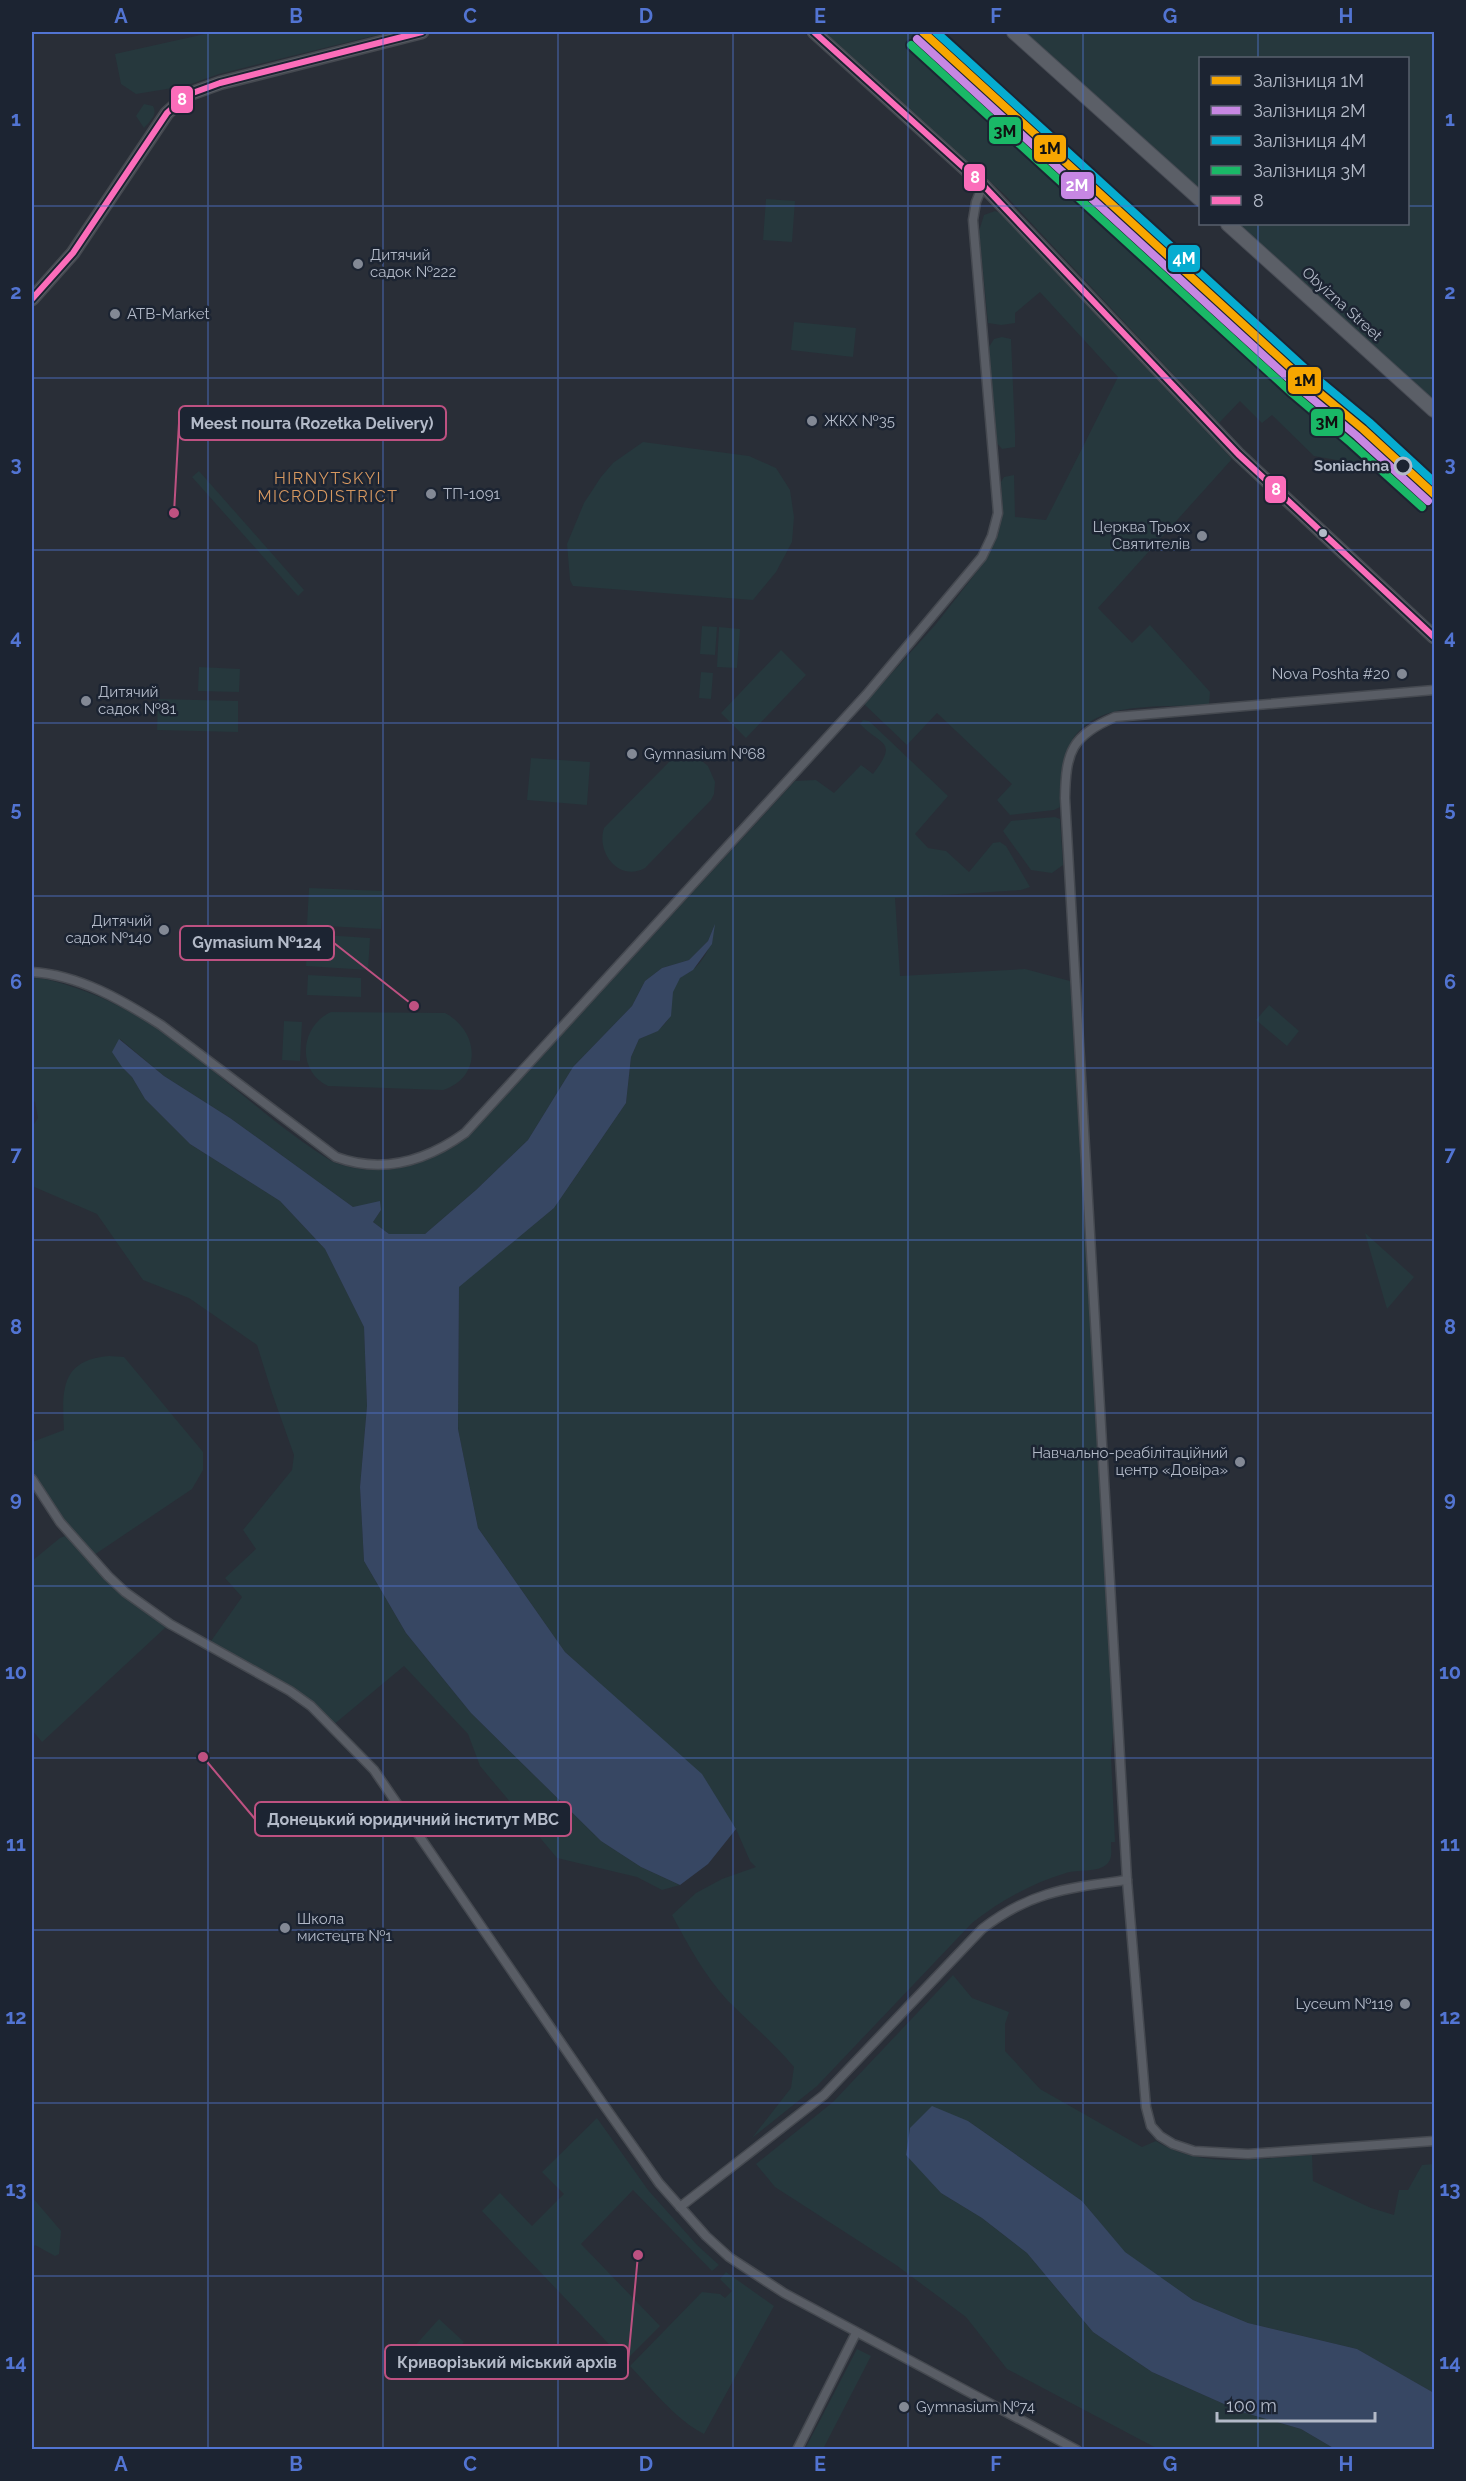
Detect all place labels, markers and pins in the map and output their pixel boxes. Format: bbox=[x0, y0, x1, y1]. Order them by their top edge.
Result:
place label: Дитячий садок №222 bbox=[370, 246, 456, 281]
marker: Дитячий садок №222 bbox=[351, 257, 365, 271]
place label: ATB-Market bbox=[127, 305, 209, 323]
marker: ATB-Market bbox=[108, 307, 122, 321]
callout: Meest пошта (Rozetka Delivery) bbox=[179, 406, 446, 440]
place label: ЖКХ №35 bbox=[824, 412, 895, 430]
marker: ЖКХ №35 bbox=[805, 414, 819, 428]
place label: Soniachna bbox=[1314, 457, 1389, 475]
marker: Soniachna bbox=[1394, 457, 1412, 475]
place label: ТП-1091 bbox=[443, 485, 500, 503]
marker: ТП-1091 bbox=[424, 487, 438, 501]
place label: Церква Трьох Святителів bbox=[1093, 518, 1190, 553]
unlabelled marker bbox=[1317, 527, 1329, 539]
marker: Церква Трьох Святителів bbox=[1195, 529, 1209, 543]
place label: Nova Poshta #20 bbox=[1272, 665, 1390, 683]
marker: Nova Poshta #20 bbox=[1395, 667, 1409, 681]
place label: Дитячий садок №81 bbox=[98, 683, 177, 718]
marker: Дитячий садок №81 bbox=[79, 694, 93, 708]
place label: Gymnasium №68 bbox=[644, 745, 766, 763]
marker: Gymnasium №68 bbox=[625, 747, 639, 761]
place label: Дитячий садок №140 bbox=[65, 912, 152, 947]
marker: Дитячий садок №140 bbox=[157, 923, 171, 937]
callout: Gymasium №124 bbox=[180, 926, 334, 960]
place label: Навчально-реабілітаційний центр «Довіра» bbox=[1032, 1444, 1228, 1479]
marker: Навчально-реабілітаційний центр «Довіра» bbox=[1233, 1455, 1247, 1469]
callout: Донецький юридичний інститут МВС bbox=[255, 1802, 571, 1836]
place label: Школа мистецтв №1 bbox=[297, 1910, 392, 1945]
marker: Школа мистецтв №1 bbox=[278, 1921, 292, 1935]
place label: Lyceum №119 bbox=[1295, 1995, 1393, 2013]
marker: Lyceum №119 bbox=[1398, 1997, 1412, 2011]
callout: Криворізький міський архів bbox=[385, 2345, 628, 2379]
place label: Gymnasium №74 bbox=[916, 2398, 1035, 2416]
marker: Gymnasium №74 bbox=[897, 2400, 911, 2414]

